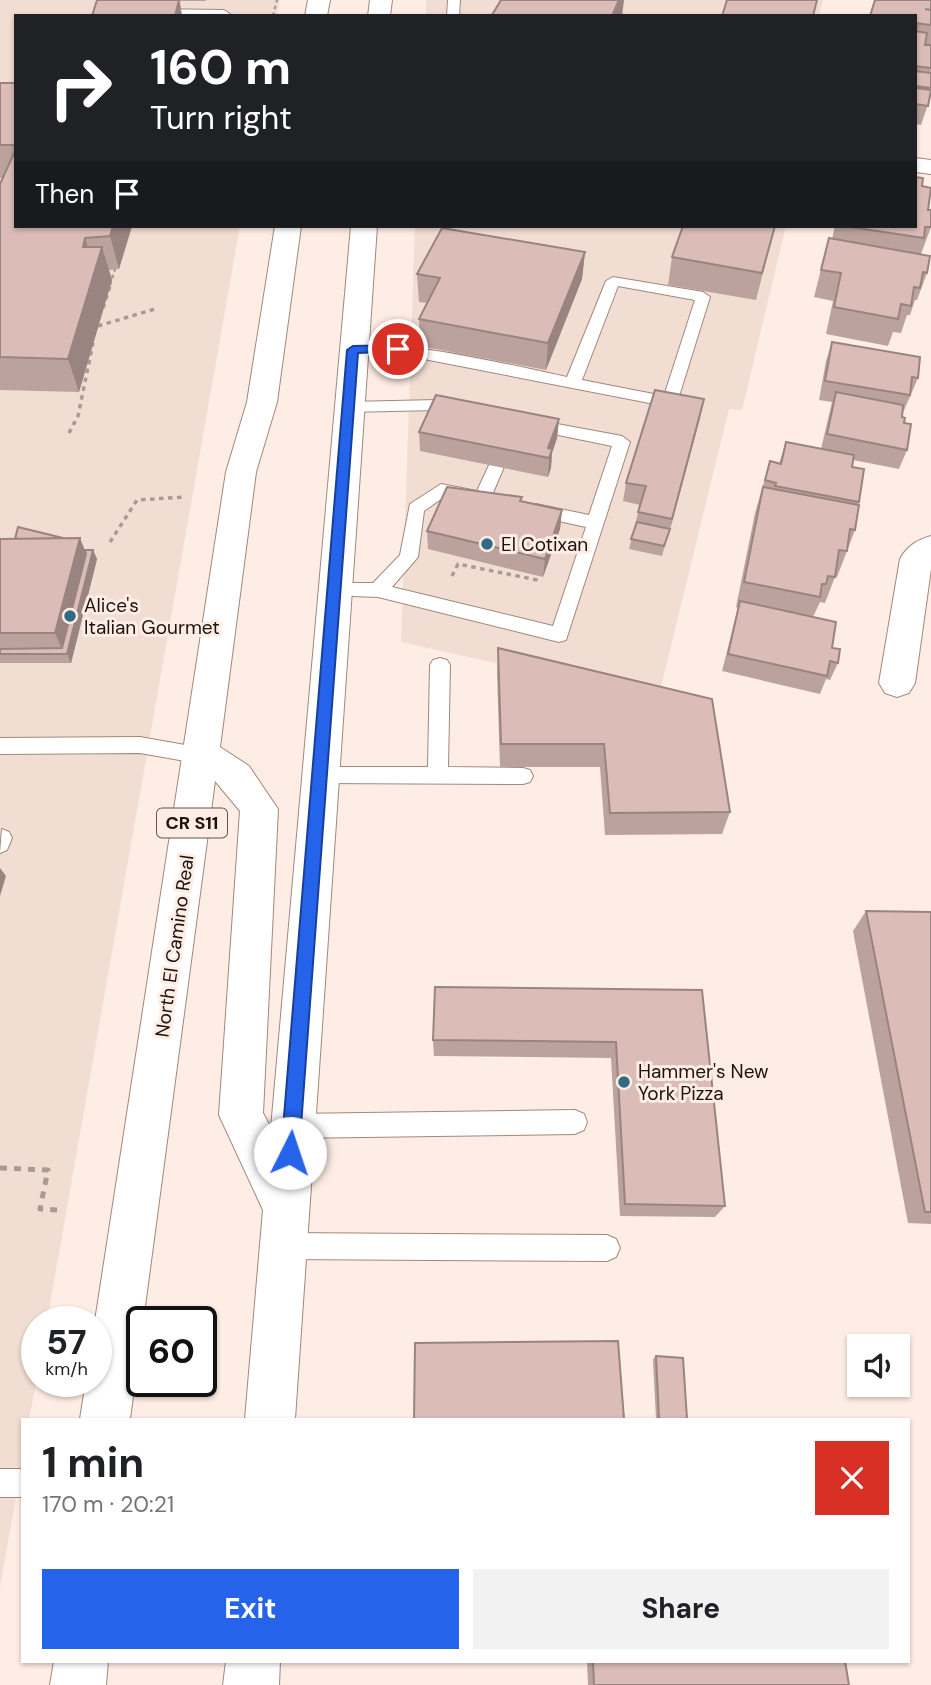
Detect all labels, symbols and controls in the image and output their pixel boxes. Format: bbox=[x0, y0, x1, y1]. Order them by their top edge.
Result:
text: 160 m bbox=[150, 35, 291, 99]
icon: right bbox=[35, 42, 126, 133]
text: Turn right bbox=[150, 97, 292, 139]
icon: arrive bbox=[108, 175, 146, 213]
text: Then bbox=[35, 177, 94, 211]
pin bbox=[368, 319, 428, 379]
icon: arrive bbox=[379, 330, 417, 368]
place label: El Cotixan bbox=[501, 532, 588, 557]
marker: El Cotixan bbox=[479, 536, 495, 552]
place label: Alice's Italian Gourmet bbox=[84, 593, 220, 640]
marker: Alice's Italian Gourmet bbox=[62, 608, 78, 624]
road number: CR S11 bbox=[157, 808, 227, 838]
street label: North El Camino Real bbox=[149, 853, 200, 1039]
place label: Hammer's New York Pizza bbox=[638, 1059, 769, 1106]
marker: Hammer's New York Pizza bbox=[616, 1074, 632, 1090]
position arrow bbox=[253, 1116, 327, 1190]
speed limit sign: 60 bbox=[126, 1306, 217, 1397]
text: 57 bbox=[46, 1319, 87, 1365]
map controls bbox=[847, 1334, 910, 1397]
button: sound bbox=[847, 1334, 910, 1397]
text: km/h bbox=[45, 1357, 88, 1381]
text: 1 min bbox=[42, 1435, 144, 1490]
button: close bbox=[815, 1441, 889, 1515]
text: 170 m · 20:21 bbox=[42, 1489, 174, 1519]
button: Exit bbox=[42, 1569, 459, 1649]
button: Share bbox=[473, 1569, 889, 1649]

